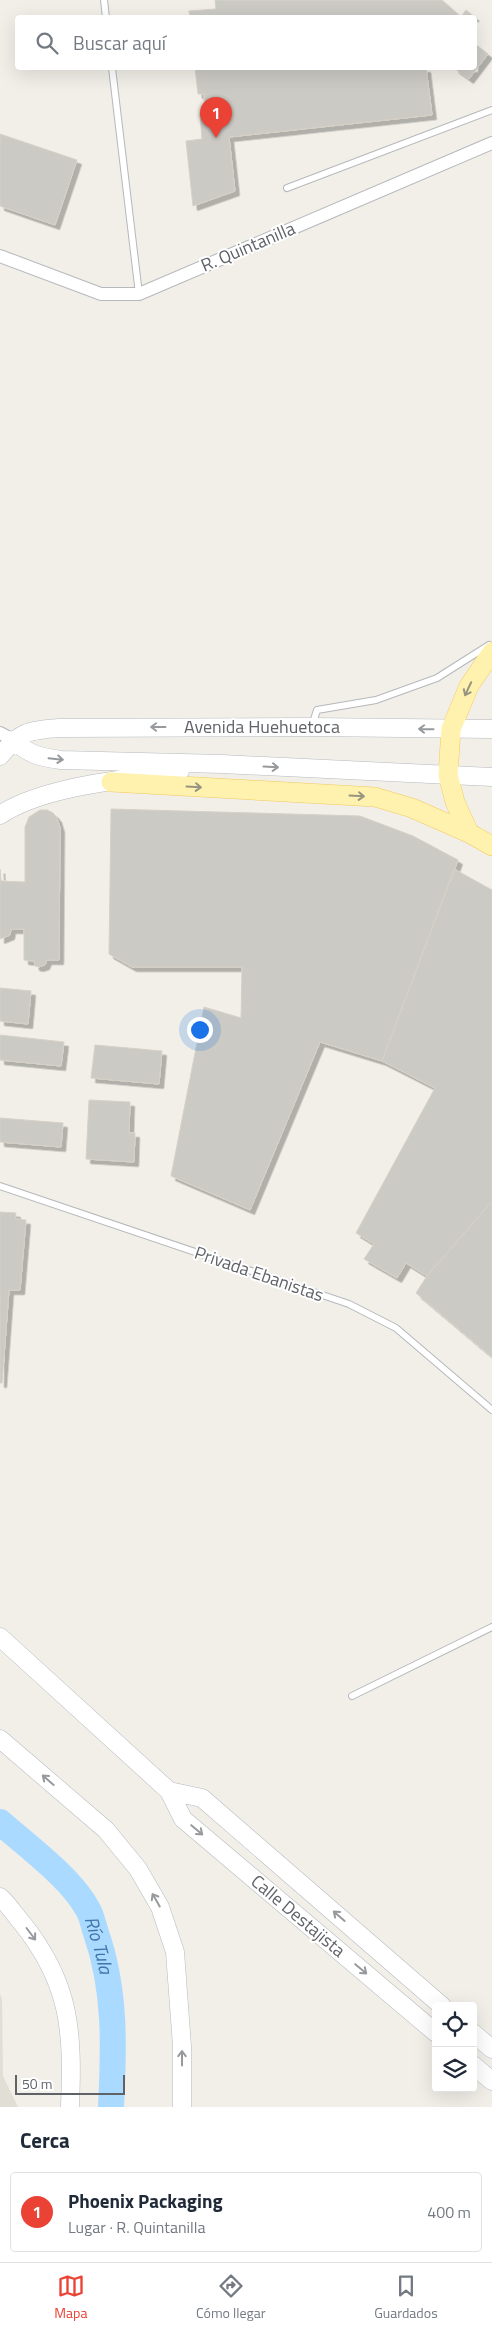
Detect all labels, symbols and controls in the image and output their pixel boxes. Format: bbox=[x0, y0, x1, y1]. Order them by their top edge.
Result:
search box bbox=[15, 15, 477, 70]
text: Buscar aquí bbox=[73, 28, 166, 57]
icon: search bbox=[33, 29, 61, 57]
pin: 1 bbox=[200, 97, 232, 138]
street label: R. Quintanilla bbox=[196, 215, 299, 279]
one-way arrow bbox=[463, 681, 473, 696]
street label: Avenida Huehuetoca bbox=[184, 713, 340, 740]
one-way arrow bbox=[151, 722, 167, 732]
one-way arrow bbox=[418, 724, 434, 734]
one-way arrow bbox=[48, 754, 64, 764]
one-way arrow bbox=[263, 762, 279, 771]
one-way arrow bbox=[186, 782, 202, 791]
one-way arrow bbox=[348, 791, 364, 800]
your location bbox=[187, 1017, 213, 1043]
street label: Privada Ebanistas bbox=[191, 1239, 327, 1308]
one-way arrow bbox=[42, 1775, 55, 1786]
one-way arrow bbox=[190, 1825, 203, 1836]
street label: Calle Destajista bbox=[245, 1868, 351, 1963]
one-way arrow bbox=[151, 1893, 161, 1907]
one-way arrow bbox=[333, 1911, 346, 1922]
water label: Río Tula bbox=[78, 1913, 122, 1978]
one-way arrow bbox=[25, 1928, 36, 1941]
one-way arrow bbox=[354, 1964, 367, 1975]
map controls bbox=[432, 2002, 477, 2092]
button: locate bbox=[432, 2002, 477, 2047]
button: layers bbox=[432, 2047, 477, 2092]
one-way arrow bbox=[177, 2051, 187, 2067]
scale bar bbox=[15, 2072, 125, 2095]
text: 50 m bbox=[22, 2073, 52, 2094]
text: Cerca bbox=[20, 2124, 70, 2156]
text: Phoenix Packaging bbox=[68, 2186, 223, 2215]
text: 1 bbox=[33, 2200, 41, 2224]
text: 400 m bbox=[427, 2200, 471, 2224]
text: Lugar · R. Quintanilla bbox=[68, 2215, 205, 2239]
tab: Mapa bbox=[54, 2272, 87, 2323]
tab: Cómo llegar bbox=[196, 2272, 266, 2323]
tab: Guardados bbox=[374, 2272, 438, 2323]

